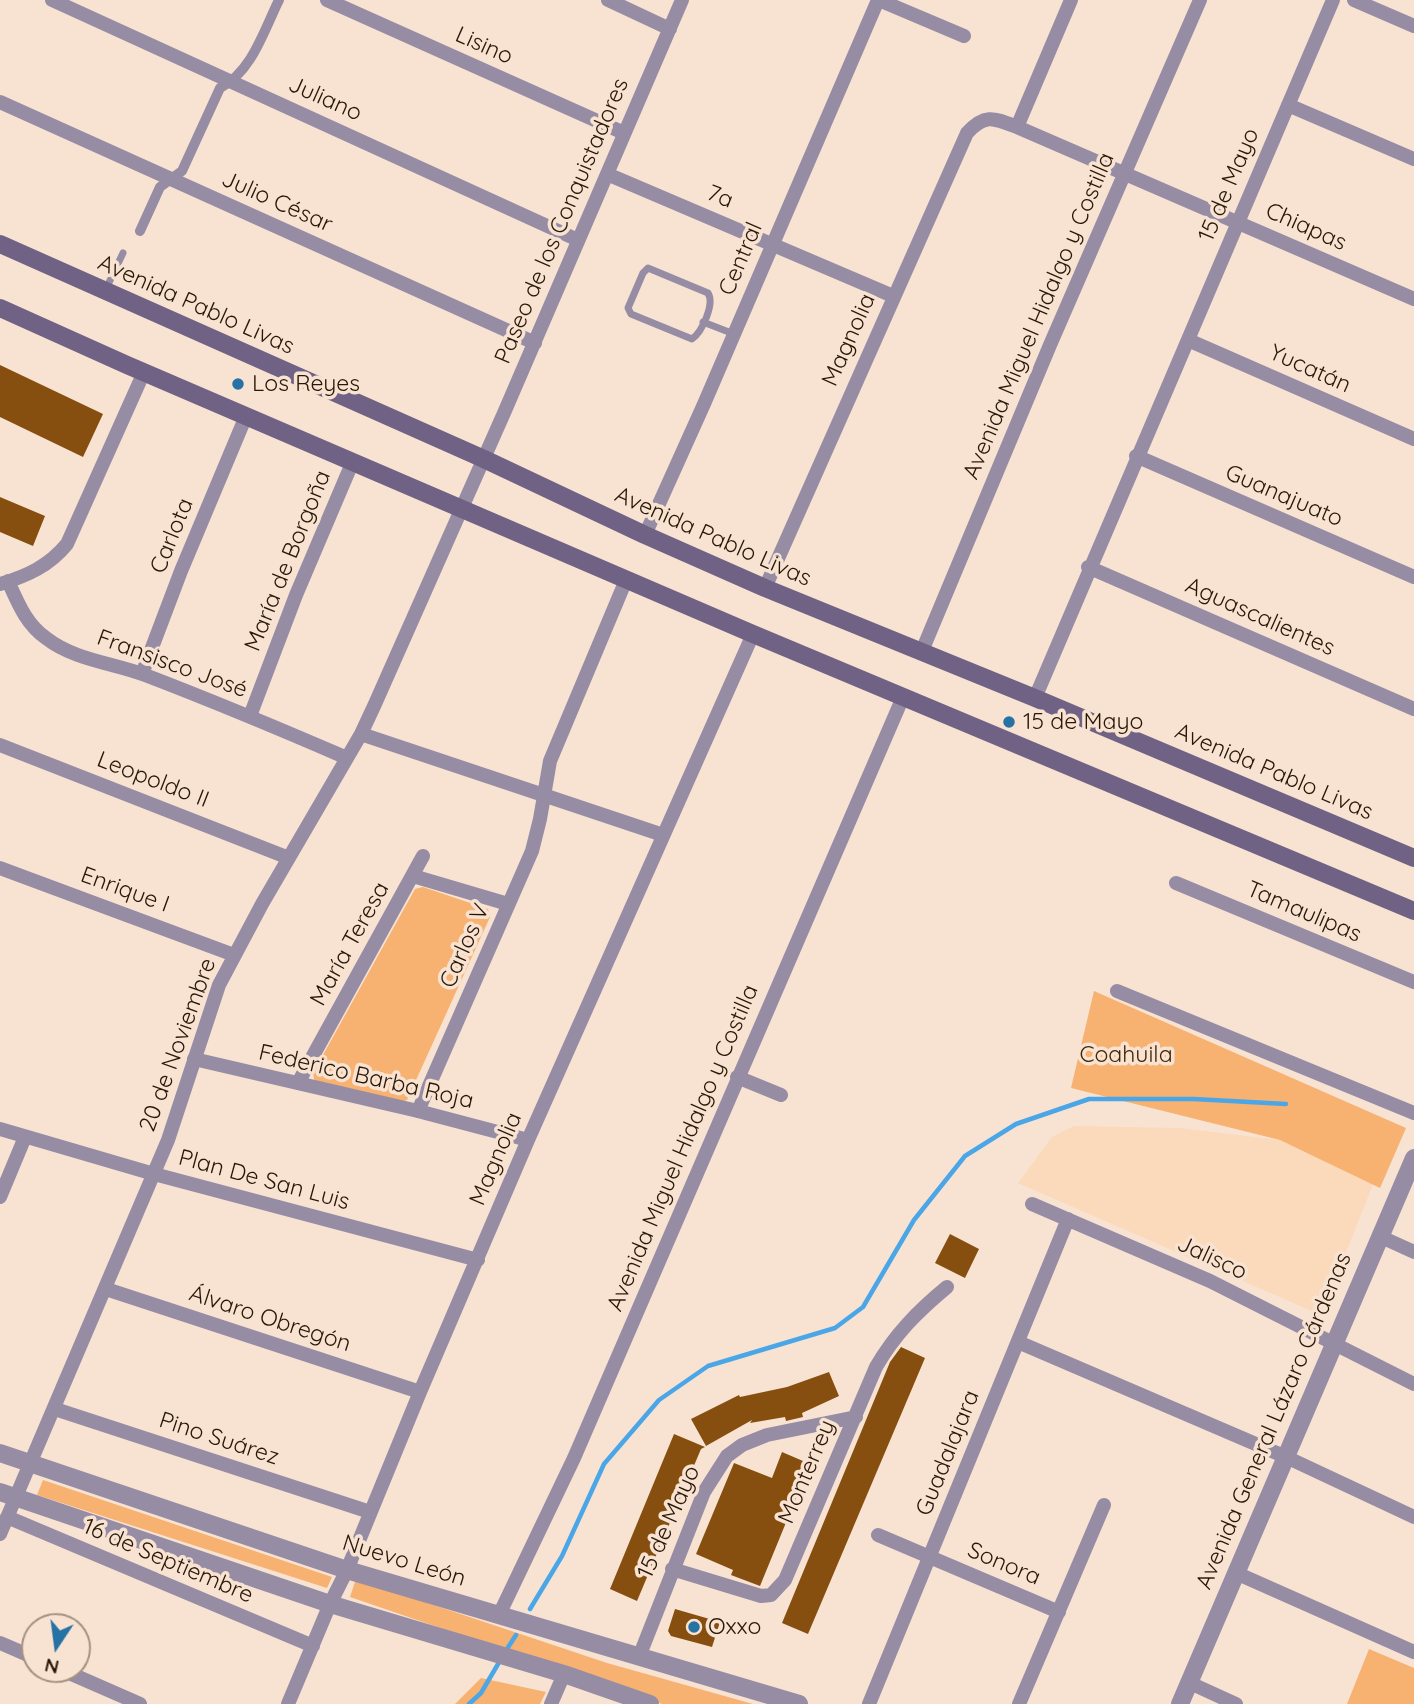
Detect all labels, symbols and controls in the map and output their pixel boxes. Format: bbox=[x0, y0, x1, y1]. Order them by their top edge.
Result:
street label: Lisino bbox=[451, 21, 517, 71]
street label: Juliano bbox=[284, 71, 366, 127]
street label: Paseo de los Conquistadores bbox=[489, 74, 635, 368]
street label: 15 de Mayo bbox=[1193, 124, 1265, 246]
street label: Avenida Miguel Hidalgo y Costilla bbox=[957, 149, 1121, 483]
street label: Julio César bbox=[217, 165, 337, 239]
street label: 7a bbox=[703, 179, 737, 215]
street label: Chiapas bbox=[1261, 197, 1351, 257]
street label: Central bbox=[713, 218, 769, 300]
street label: Avenida Pablo Livas bbox=[93, 249, 299, 361]
street label: Magnolia bbox=[816, 289, 882, 391]
street label: Yucatán bbox=[1265, 339, 1355, 399]
place label: Los Reyes bbox=[252, 370, 360, 398]
marker: Los Reyes bbox=[230, 376, 246, 392]
street label: Guanajuato bbox=[1221, 459, 1347, 533]
street label: María de Borgoña bbox=[239, 467, 337, 655]
street label: Avenida Pablo Livas bbox=[610, 481, 816, 593]
street label: Carlota bbox=[145, 494, 199, 578]
street label: Aguascalientes bbox=[1181, 572, 1339, 662]
street label: Fransisco José bbox=[93, 624, 251, 704]
place label: 15 de Mayo bbox=[1023, 708, 1143, 736]
marker: 15 de Mayo bbox=[1001, 714, 1017, 730]
street label: Avenida Pablo Livas bbox=[1171, 718, 1377, 826]
street label: Leopoldo II bbox=[93, 746, 213, 814]
street label: Enrique I bbox=[77, 861, 173, 919]
street label: Tamaulipas bbox=[1242, 875, 1366, 949]
street label: María Teresa bbox=[305, 877, 395, 1011]
street label: Carlos V bbox=[434, 900, 496, 992]
street label: 20 de Noviembre bbox=[134, 954, 222, 1136]
street label: Avenida Miguel Hidalgo y Costilla bbox=[601, 981, 765, 1315]
street label: Federico Barba Roja bbox=[256, 1039, 476, 1115]
park label: Coahuila bbox=[1079, 1041, 1173, 1069]
street label: Magnolia bbox=[464, 1108, 528, 1210]
street label: Plan De San Luis bbox=[175, 1144, 353, 1216]
street label: Jalisco bbox=[1173, 1230, 1251, 1286]
street label: Avenida General Lázaro Cárdenas bbox=[1190, 1249, 1358, 1593]
street label: Álvaro Obregón bbox=[186, 1280, 354, 1358]
street label: Guadalajara bbox=[910, 1386, 986, 1520]
street label: Pino Suárez bbox=[156, 1407, 282, 1471]
street label: Monterrey bbox=[773, 1416, 841, 1528]
street label: 15 de Mayo bbox=[632, 1461, 706, 1583]
street label: 16 de Septiembre bbox=[79, 1513, 257, 1609]
street label: Nuevo León bbox=[339, 1529, 469, 1593]
street label: Sonora bbox=[963, 1536, 1045, 1592]
north arrow bbox=[21, 1613, 91, 1683]
place label: Oxxo bbox=[708, 1613, 761, 1641]
marker: Oxxo bbox=[686, 1619, 702, 1635]
text: N bbox=[42, 1653, 61, 1680]

